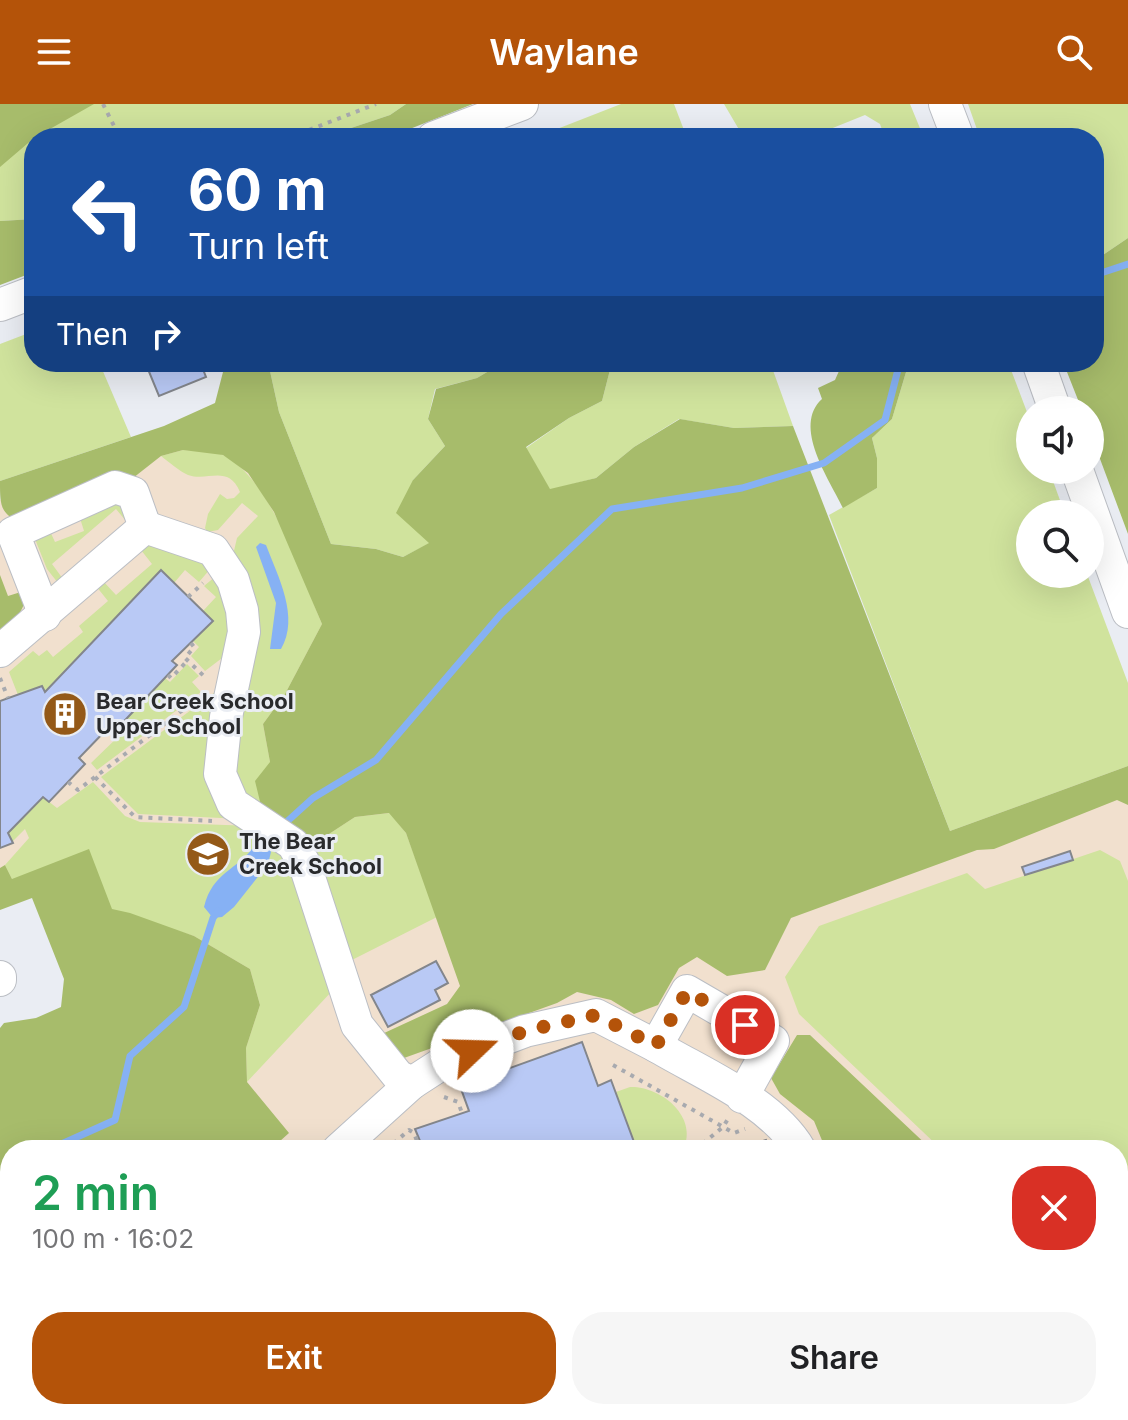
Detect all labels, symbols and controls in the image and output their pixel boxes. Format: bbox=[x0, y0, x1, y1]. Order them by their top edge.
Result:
icon: menu bbox=[32, 30, 76, 74]
text: Waylane bbox=[489, 30, 639, 74]
icon: search bbox=[1052, 30, 1096, 74]
text: 60 m bbox=[188, 156, 327, 224]
icon: left bbox=[56, 160, 160, 264]
text: Turn left bbox=[188, 224, 329, 268]
icon: right bbox=[144, 312, 188, 356]
text: Then bbox=[56, 316, 128, 352]
map controls bbox=[1016, 396, 1104, 588]
button: sound bbox=[1016, 396, 1104, 484]
button: search bbox=[1016, 500, 1104, 588]
place label: Bear Creek School Upper School bbox=[96, 688, 294, 739]
building icon: Bear Creek School Upper School bbox=[41, 690, 89, 738]
place label: The Bear Creek School bbox=[239, 828, 382, 879]
school or university icon: The Bear Creek School bbox=[184, 830, 232, 878]
pin bbox=[711, 991, 779, 1059]
icon: arrive bbox=[723, 1003, 767, 1047]
position arrow bbox=[430, 1009, 514, 1093]
text: 2 min bbox=[32, 1163, 159, 1222]
button: close bbox=[1012, 1166, 1096, 1250]
text: 100 m · 16:02 bbox=[32, 1223, 194, 1254]
button: Exit bbox=[32, 1312, 556, 1404]
button: Share bbox=[572, 1312, 1096, 1404]

